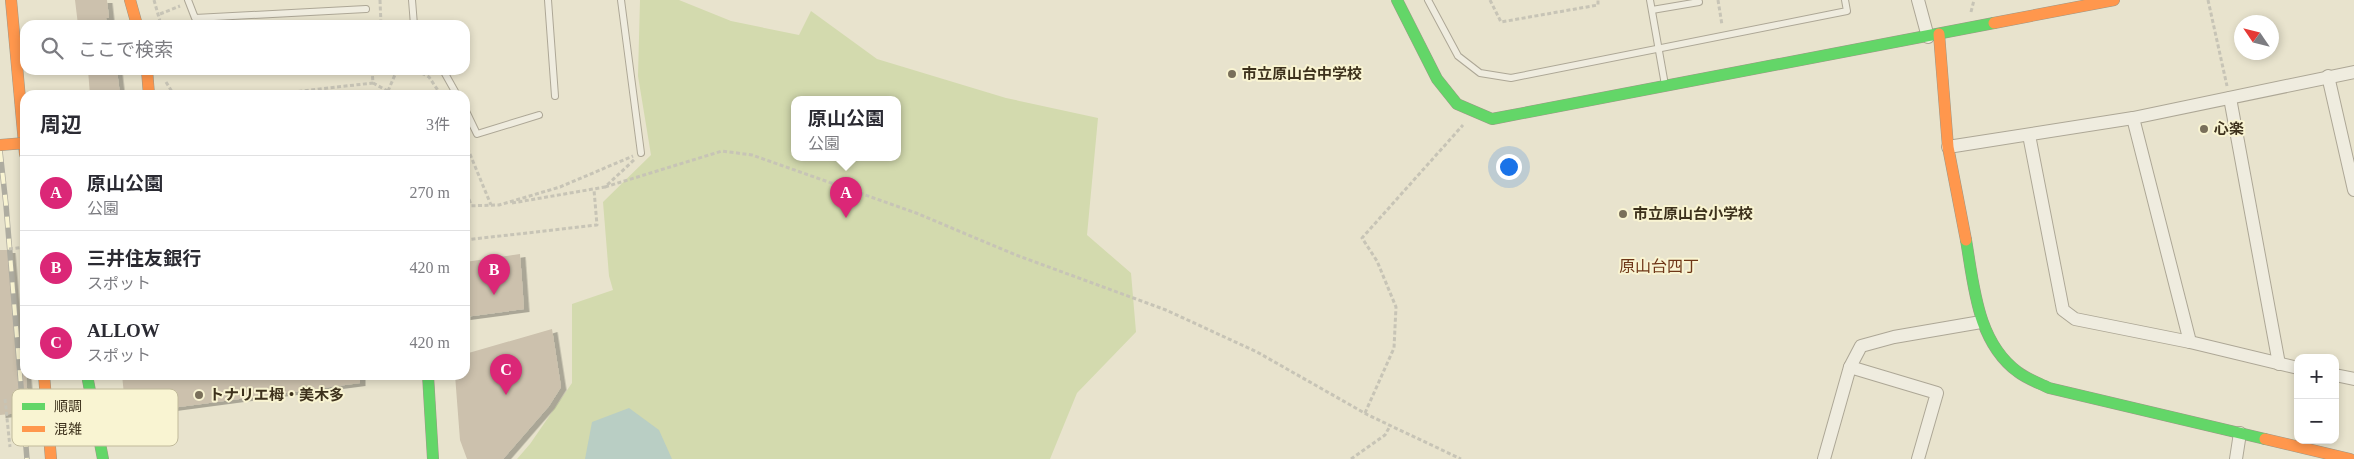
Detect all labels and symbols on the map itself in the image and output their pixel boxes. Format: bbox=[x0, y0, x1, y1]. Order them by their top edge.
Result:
north arrow bbox=[2234, 15, 2279, 60]
place label: 市立原山台中学校 bbox=[1242, 66, 1362, 82]
marker: 市立原山台中学校 bbox=[1226, 68, 1238, 80]
place label: 心楽 bbox=[2214, 121, 2244, 137]
marker: 心楽 bbox=[2198, 123, 2210, 135]
your location bbox=[1496, 154, 1522, 180]
pin: A bbox=[830, 177, 862, 218]
place label: 市立原山台小学校 bbox=[1633, 206, 1753, 222]
marker: 市立原山台小学校 bbox=[1617, 208, 1629, 220]
pin: B bbox=[478, 254, 510, 295]
district label: 原山台四丁 bbox=[1619, 258, 1699, 275]
pin: C bbox=[490, 354, 522, 395]
place label: トナリエ栂・美木多 bbox=[209, 387, 344, 403]
legend bbox=[12, 389, 178, 446]
marker: トナリエ栂・美木多 bbox=[193, 389, 205, 401]
text: 順調 bbox=[54, 399, 82, 414]
text: 混雑 bbox=[54, 421, 82, 437]

